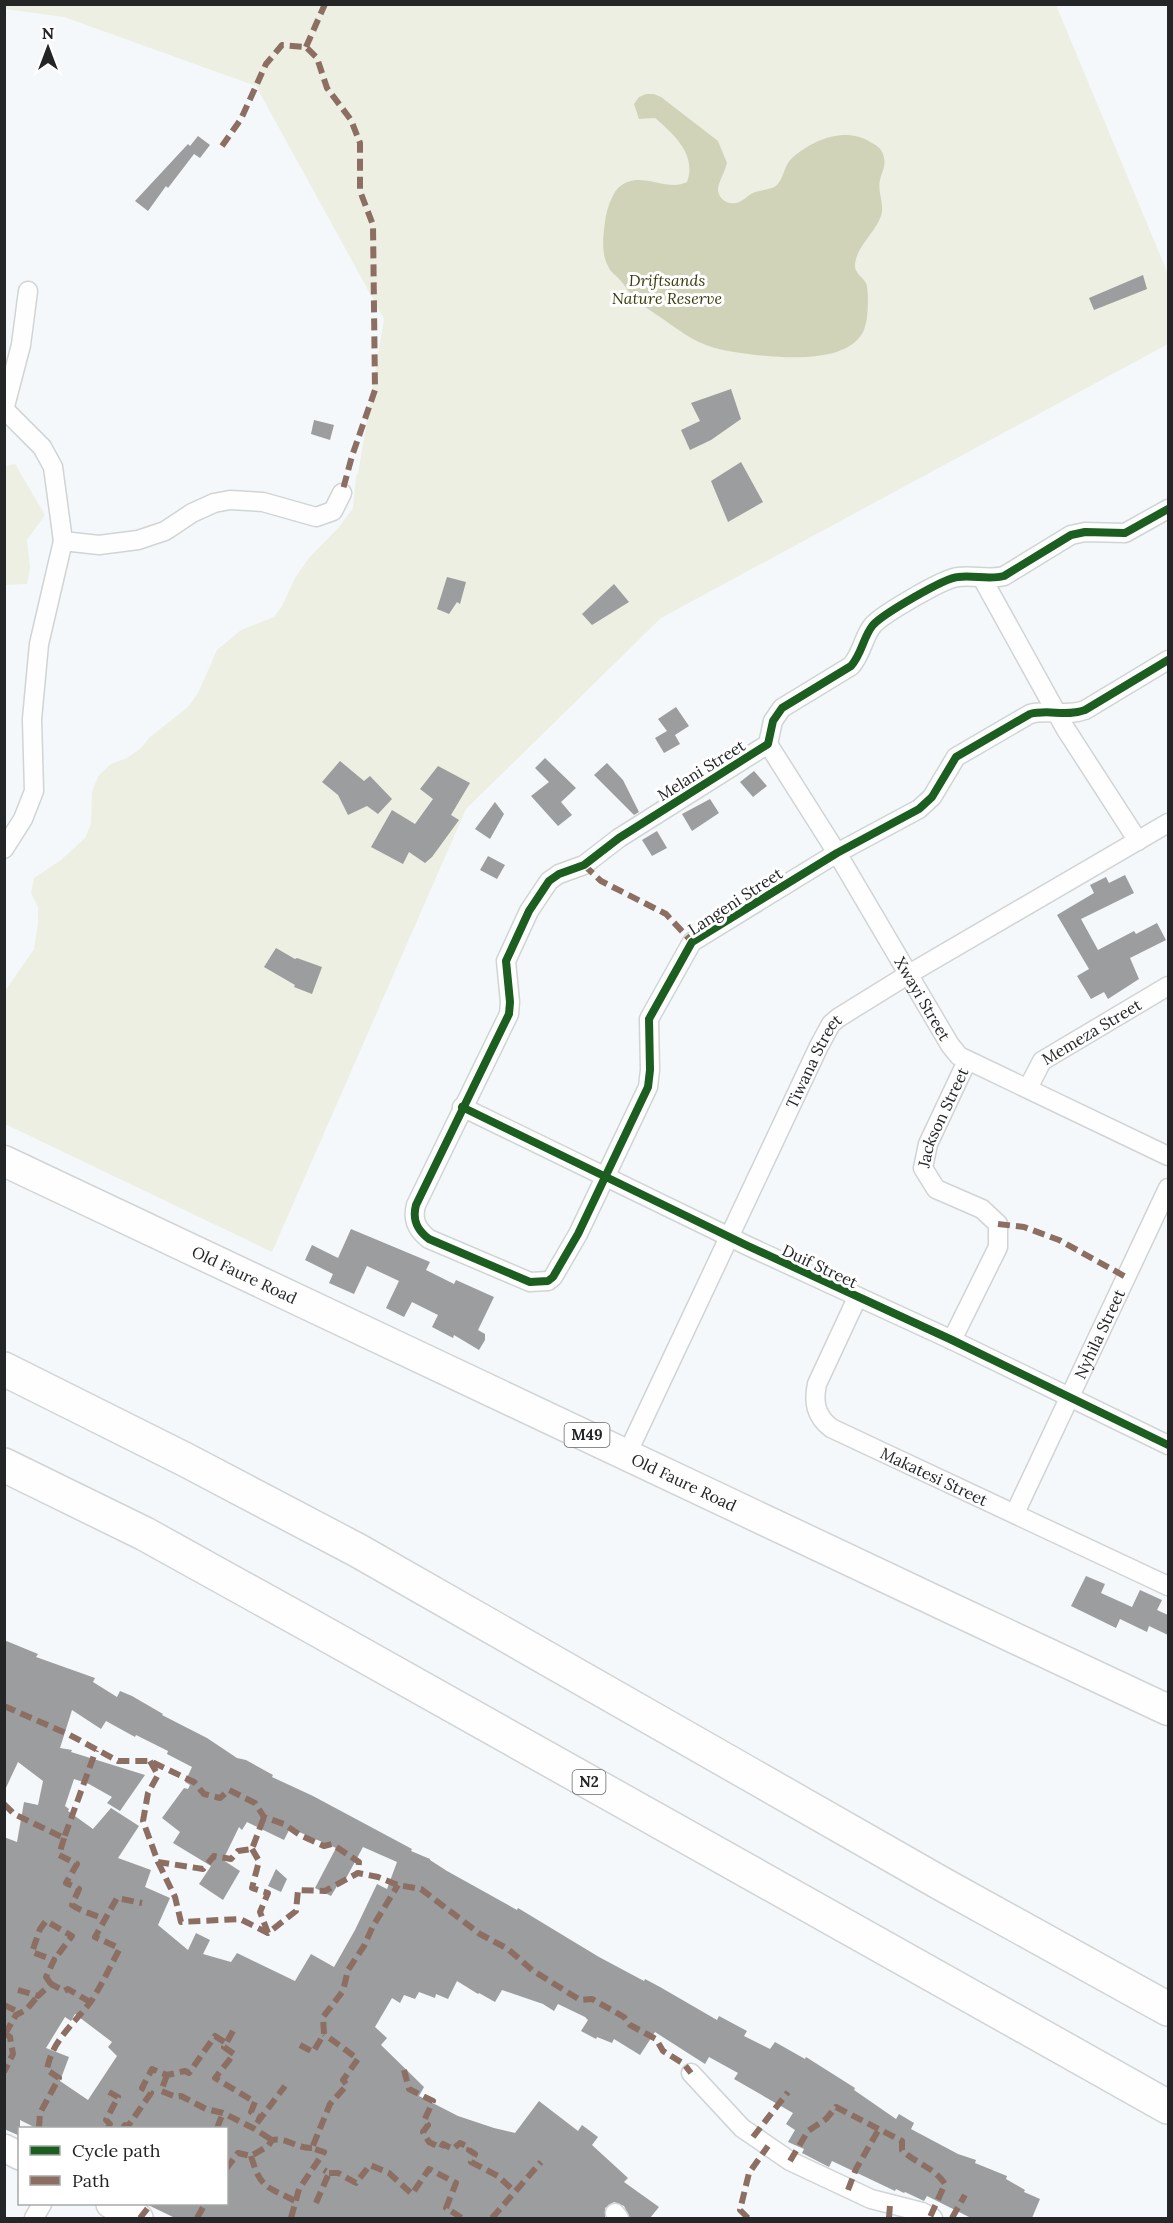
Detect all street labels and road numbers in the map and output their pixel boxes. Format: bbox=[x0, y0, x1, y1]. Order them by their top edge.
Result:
street label: Melani Street bbox=[653, 735, 749, 805]
street label: Langeni Street bbox=[684, 863, 787, 939]
street label: Xwayi Street bbox=[890, 953, 955, 1045]
street label: Memeza Street bbox=[1038, 994, 1146, 1069]
street label: Tiwana Street bbox=[781, 1009, 846, 1111]
street label: Jackson Street bbox=[913, 1063, 973, 1170]
street label: Duif Street bbox=[779, 1240, 862, 1293]
street label: Old Faure Road bbox=[189, 1241, 301, 1308]
street label: Nyhila Street bbox=[1070, 1285, 1129, 1382]
road number: M49 bbox=[564, 1423, 610, 1447]
street label: Makatesi Street bbox=[877, 1443, 992, 1510]
street label: Old Faure Road bbox=[628, 1449, 740, 1516]
road number: N2 bbox=[572, 1770, 606, 1794]

